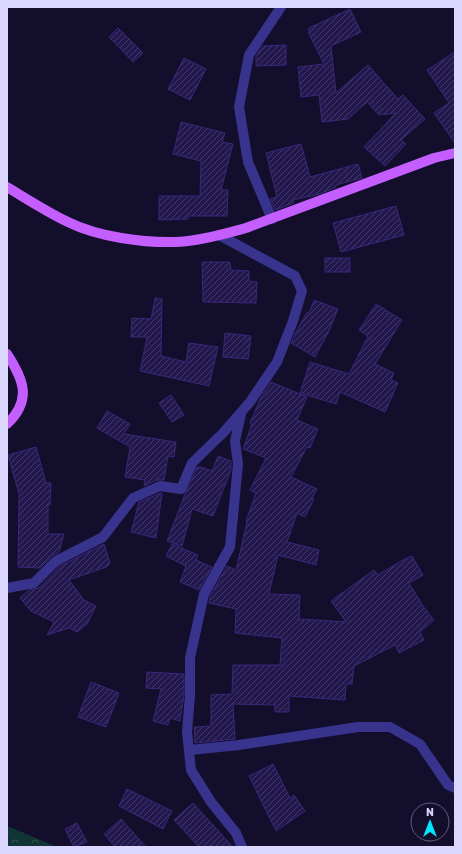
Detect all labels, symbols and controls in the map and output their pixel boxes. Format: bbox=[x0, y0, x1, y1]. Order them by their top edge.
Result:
north arrow bbox=[410, 802, 450, 842]
text: N bbox=[426, 806, 434, 819]

